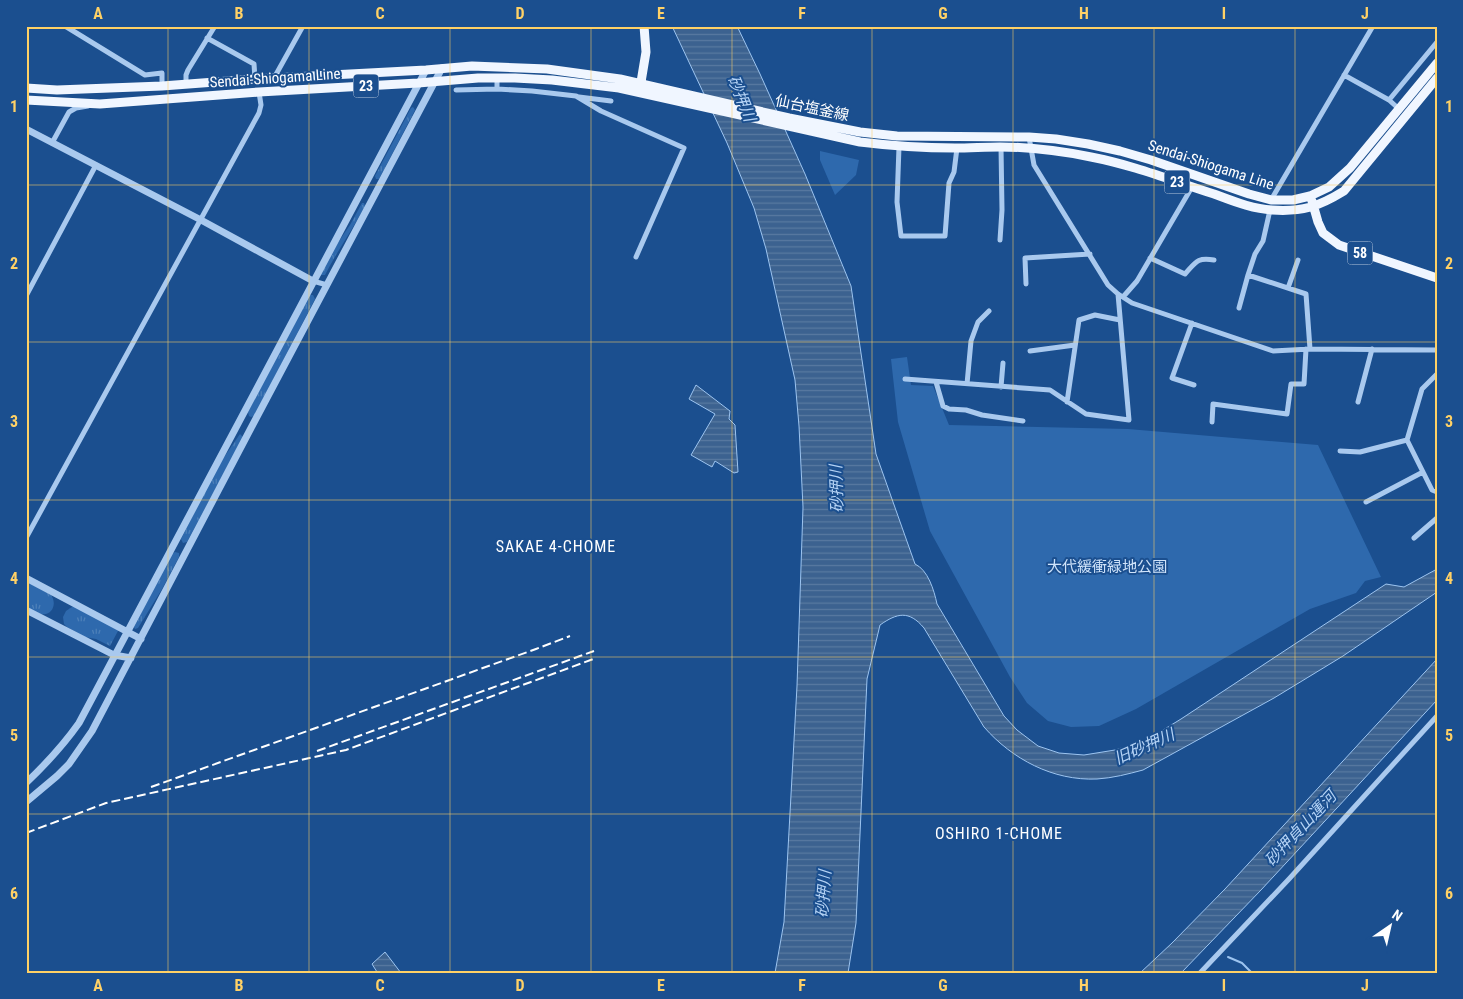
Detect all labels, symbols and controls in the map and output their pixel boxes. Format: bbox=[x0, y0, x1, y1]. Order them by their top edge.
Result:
text: A bbox=[93, 4, 103, 23]
text: B bbox=[235, 4, 244, 23]
text: C bbox=[375, 4, 385, 23]
text: D bbox=[515, 4, 525, 23]
text: E bbox=[657, 4, 665, 23]
text: F bbox=[798, 4, 806, 23]
text: G bbox=[938, 4, 948, 23]
text: H bbox=[1079, 4, 1089, 23]
text: I bbox=[1222, 4, 1226, 23]
text: J bbox=[1361, 4, 1369, 23]
street label: Sendai-Shiogama Line bbox=[209, 64, 341, 92]
water label: 砂押川 bbox=[724, 72, 760, 126]
road number: 23 bbox=[354, 74, 378, 98]
street label: 仙台塩釜線 bbox=[773, 91, 851, 125]
text: 1 bbox=[10, 97, 18, 116]
text: 1 bbox=[1445, 97, 1453, 116]
street label: Sendai-Shiogama Line bbox=[1146, 136, 1276, 194]
road number: 23 bbox=[1164, 170, 1190, 193]
road number: 58 bbox=[1348, 242, 1372, 264]
text: 2 bbox=[10, 254, 18, 273]
text: 2 bbox=[1445, 254, 1453, 273]
text: 3 bbox=[10, 412, 18, 431]
text: 3 bbox=[1445, 412, 1453, 431]
water label: 砂押川 bbox=[826, 463, 847, 513]
district label: SAKAE 4-CHOME bbox=[496, 537, 616, 556]
park label: 大代緩衝緑地公園 bbox=[1047, 558, 1167, 576]
text: 4 bbox=[10, 569, 18, 588]
text: 4 bbox=[1445, 569, 1453, 588]
water label: 旧砂押川 bbox=[1111, 724, 1179, 768]
text: 5 bbox=[10, 726, 18, 745]
text: 5 bbox=[1445, 726, 1453, 745]
water label: 砂押貞山運河 bbox=[1261, 785, 1342, 870]
district label: OSHIRO 1-CHOME bbox=[935, 824, 1063, 843]
water label: 砂押川 bbox=[812, 867, 835, 919]
text: 6 bbox=[10, 884, 18, 903]
text: 6 bbox=[1445, 884, 1453, 903]
north arrow bbox=[1366, 902, 1416, 952]
text: N bbox=[1389, 906, 1405, 924]
text: A bbox=[93, 976, 103, 995]
text: B bbox=[235, 976, 244, 995]
text: C bbox=[375, 976, 385, 995]
text: D bbox=[515, 976, 525, 995]
text: E bbox=[657, 976, 665, 995]
text: F bbox=[798, 976, 806, 995]
text: G bbox=[938, 976, 948, 995]
text: H bbox=[1079, 976, 1089, 995]
text: I bbox=[1222, 976, 1226, 995]
text: J bbox=[1361, 976, 1369, 995]

